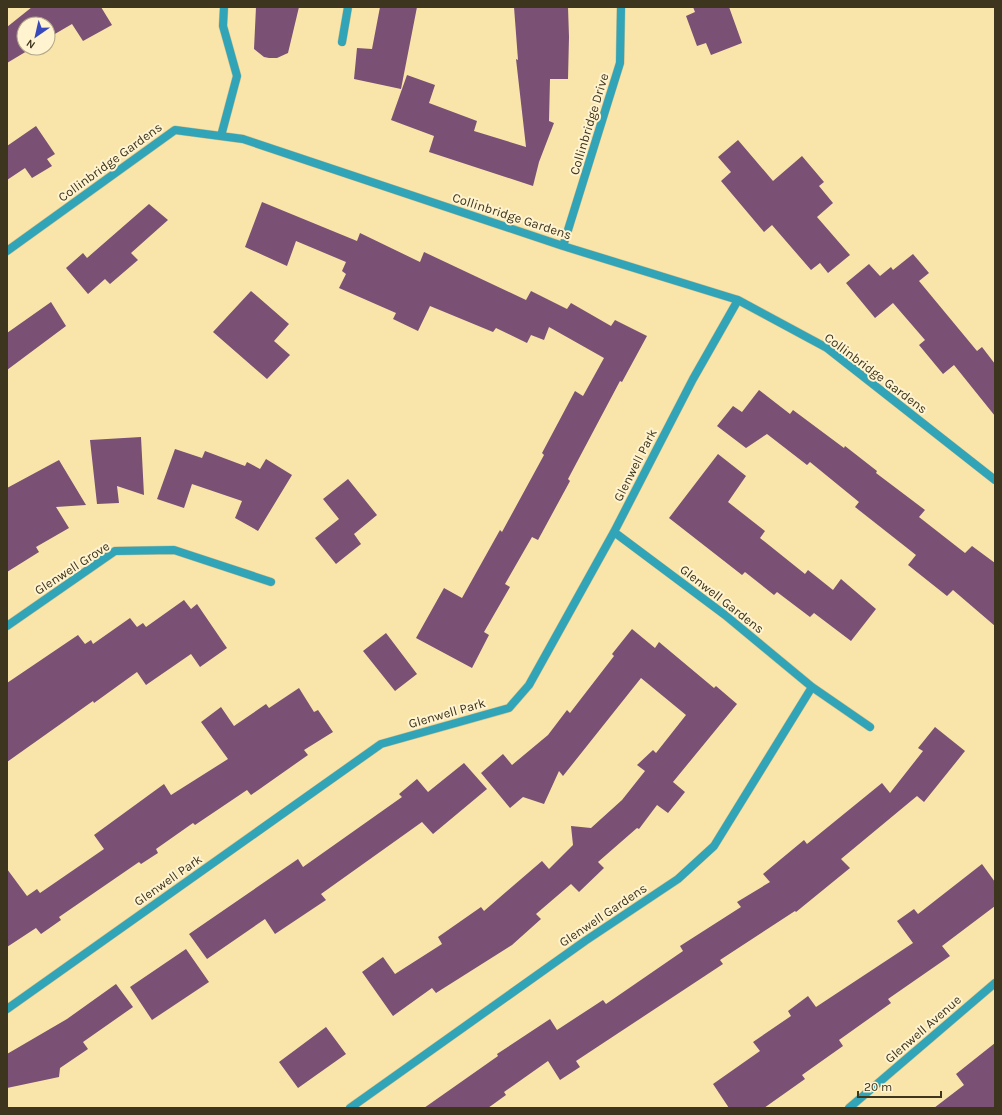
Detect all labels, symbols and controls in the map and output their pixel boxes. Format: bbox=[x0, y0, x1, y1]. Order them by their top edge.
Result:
north arrow bbox=[16, 16, 56, 56]
text: N bbox=[24, 36, 38, 51]
street label: Collinbridge Drive bbox=[566, 71, 612, 177]
street label: Collinbridge Gardens bbox=[55, 119, 165, 205]
street label: Collinbridge Gardens bbox=[451, 190, 574, 242]
street label: Collinbridge Gardens bbox=[822, 330, 930, 417]
street label: Glenwell Park bbox=[610, 426, 660, 504]
street label: Glenwell Grove bbox=[32, 538, 113, 598]
street label: Glenwell Gardens bbox=[677, 562, 767, 636]
street label: Glenwell Park bbox=[407, 695, 487, 731]
street label: Glenwell Park bbox=[131, 851, 205, 909]
street label: Glenwell Gardens bbox=[556, 880, 650, 950]
street label: Glenwell Avenue bbox=[882, 992, 964, 1066]
scale bar bbox=[858, 1073, 941, 1099]
text: 20 m bbox=[864, 1080, 892, 1094]

